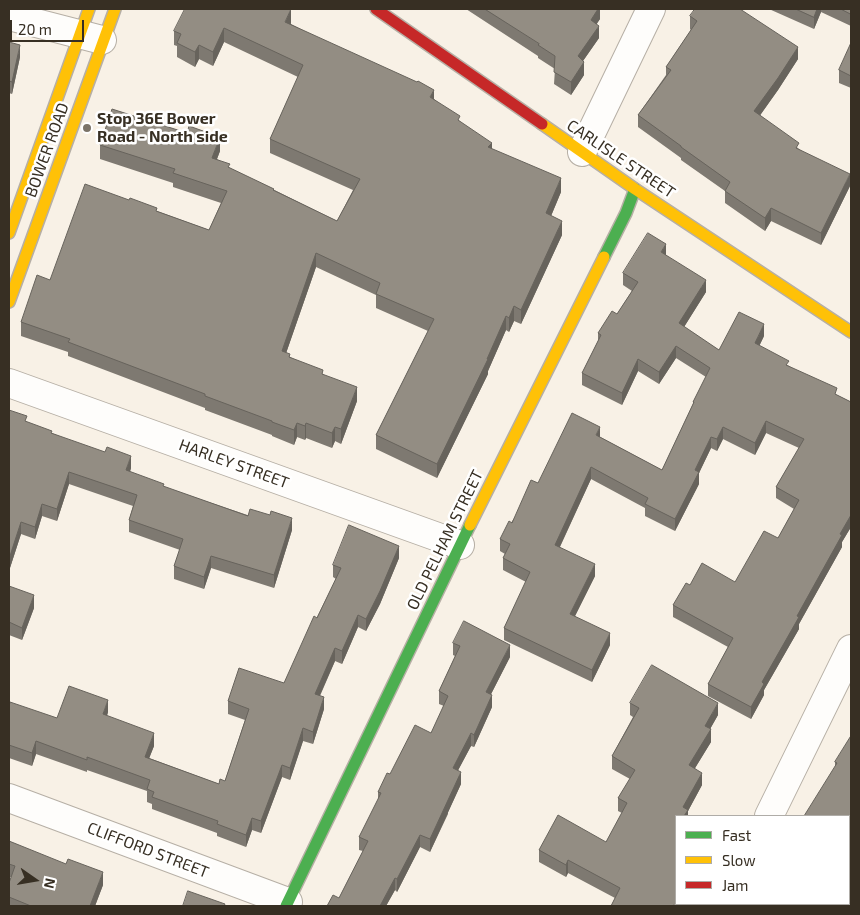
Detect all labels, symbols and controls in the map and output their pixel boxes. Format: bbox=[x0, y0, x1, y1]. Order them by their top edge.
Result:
scale bar bbox=[12, 10, 86, 42]
text: 20 m bbox=[18, 20, 52, 38]
street label: BOWER ROAD bbox=[21, 100, 73, 200]
place label: Stop 36E Bower Road - North side bbox=[97, 109, 228, 147]
street label: CARLISLE STREET bbox=[563, 116, 679, 202]
marker: Stop 36E Bower Road - North side bbox=[81, 122, 93, 134]
street label: HARLEY STREET bbox=[176, 435, 292, 493]
street label: OLD PELHAM STREET bbox=[403, 467, 487, 613]
legend bbox=[675, 815, 850, 905]
street label: CLIFFORD STREET bbox=[84, 818, 212, 882]
text: Fast bbox=[722, 826, 751, 844]
text: Slow bbox=[722, 851, 756, 869]
north arrow bbox=[10, 855, 60, 905]
text: Jam bbox=[722, 876, 748, 894]
text: N bbox=[41, 877, 60, 890]

